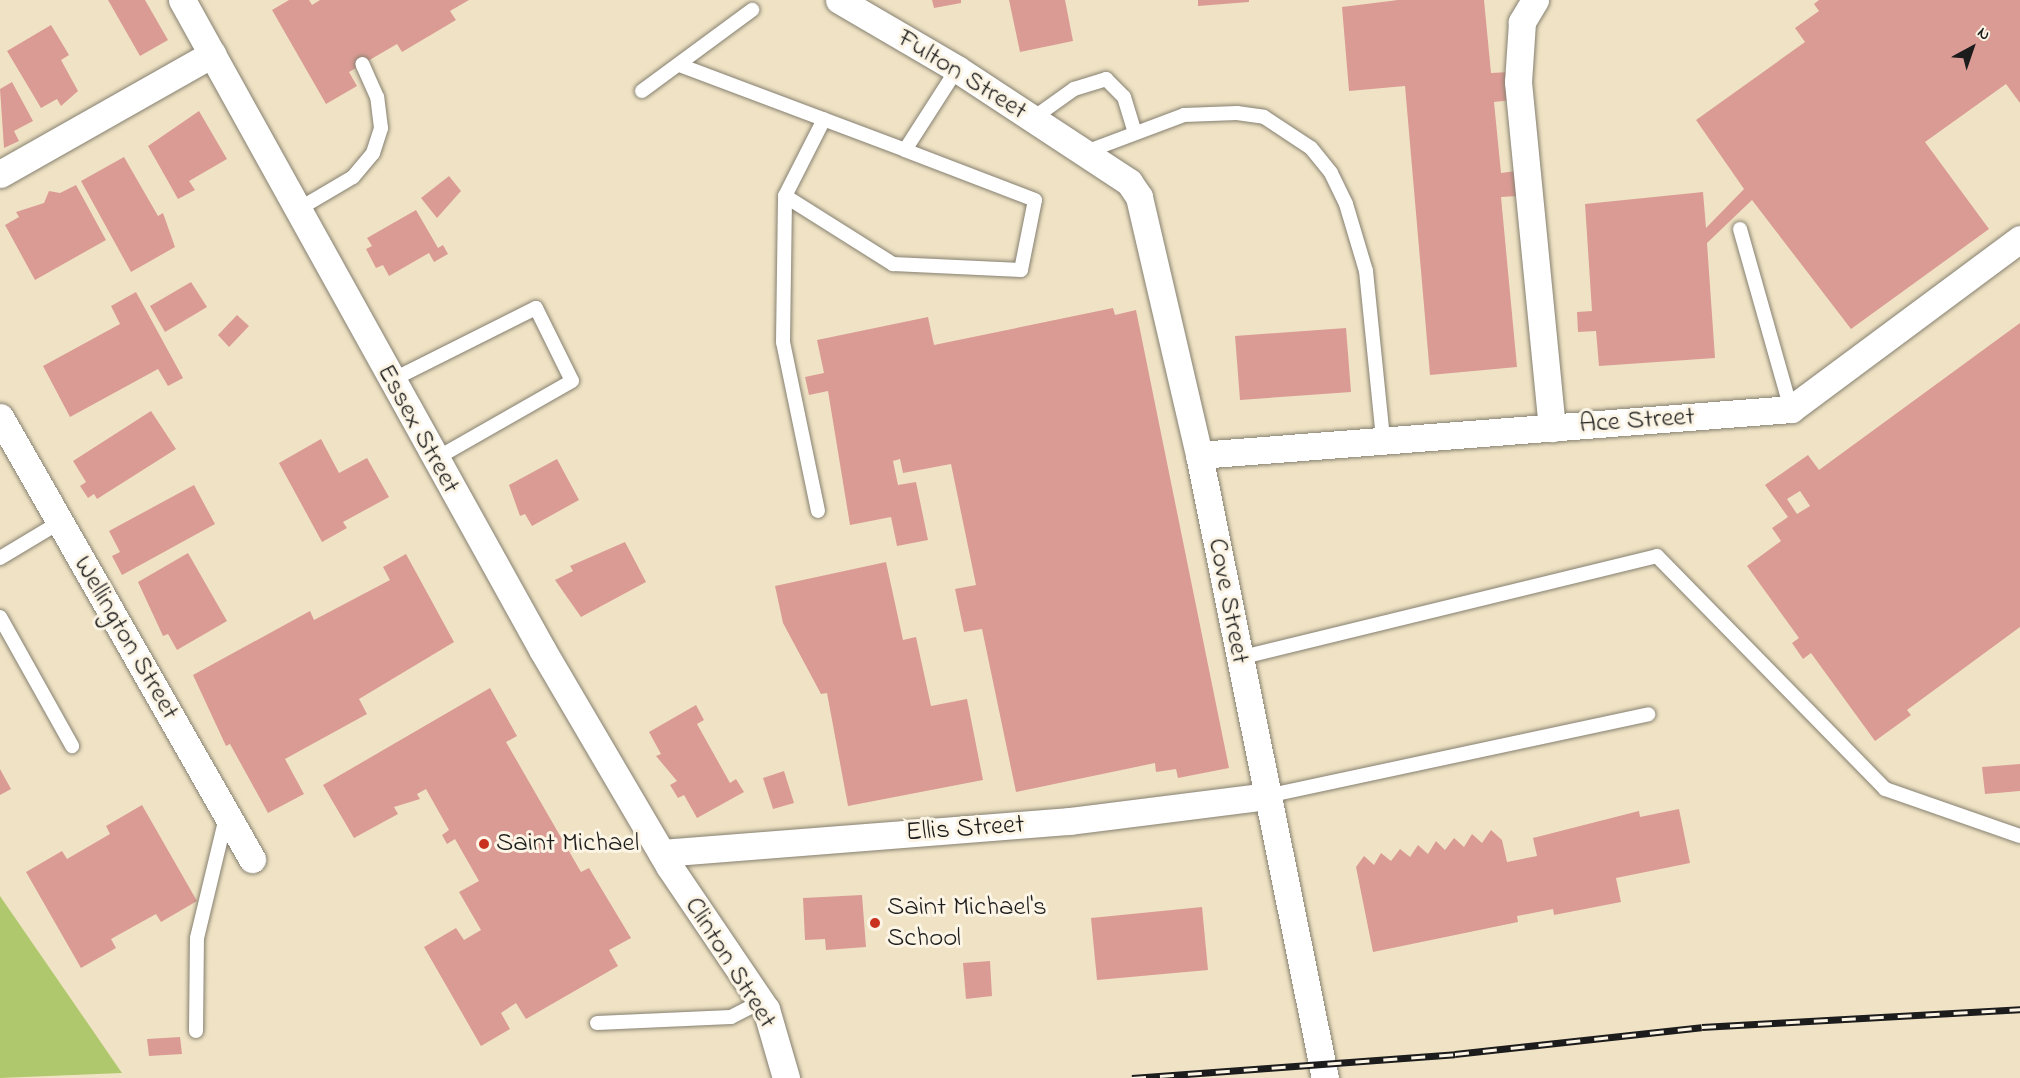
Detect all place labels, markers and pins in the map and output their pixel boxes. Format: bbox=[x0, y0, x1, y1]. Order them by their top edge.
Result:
place label: Saint Michael bbox=[496, 828, 639, 860]
marker: Saint Michael bbox=[477, 837, 491, 851]
place label: Saint Michael's School bbox=[887, 891, 1047, 954]
marker: Saint Michael's School bbox=[868, 916, 882, 930]

